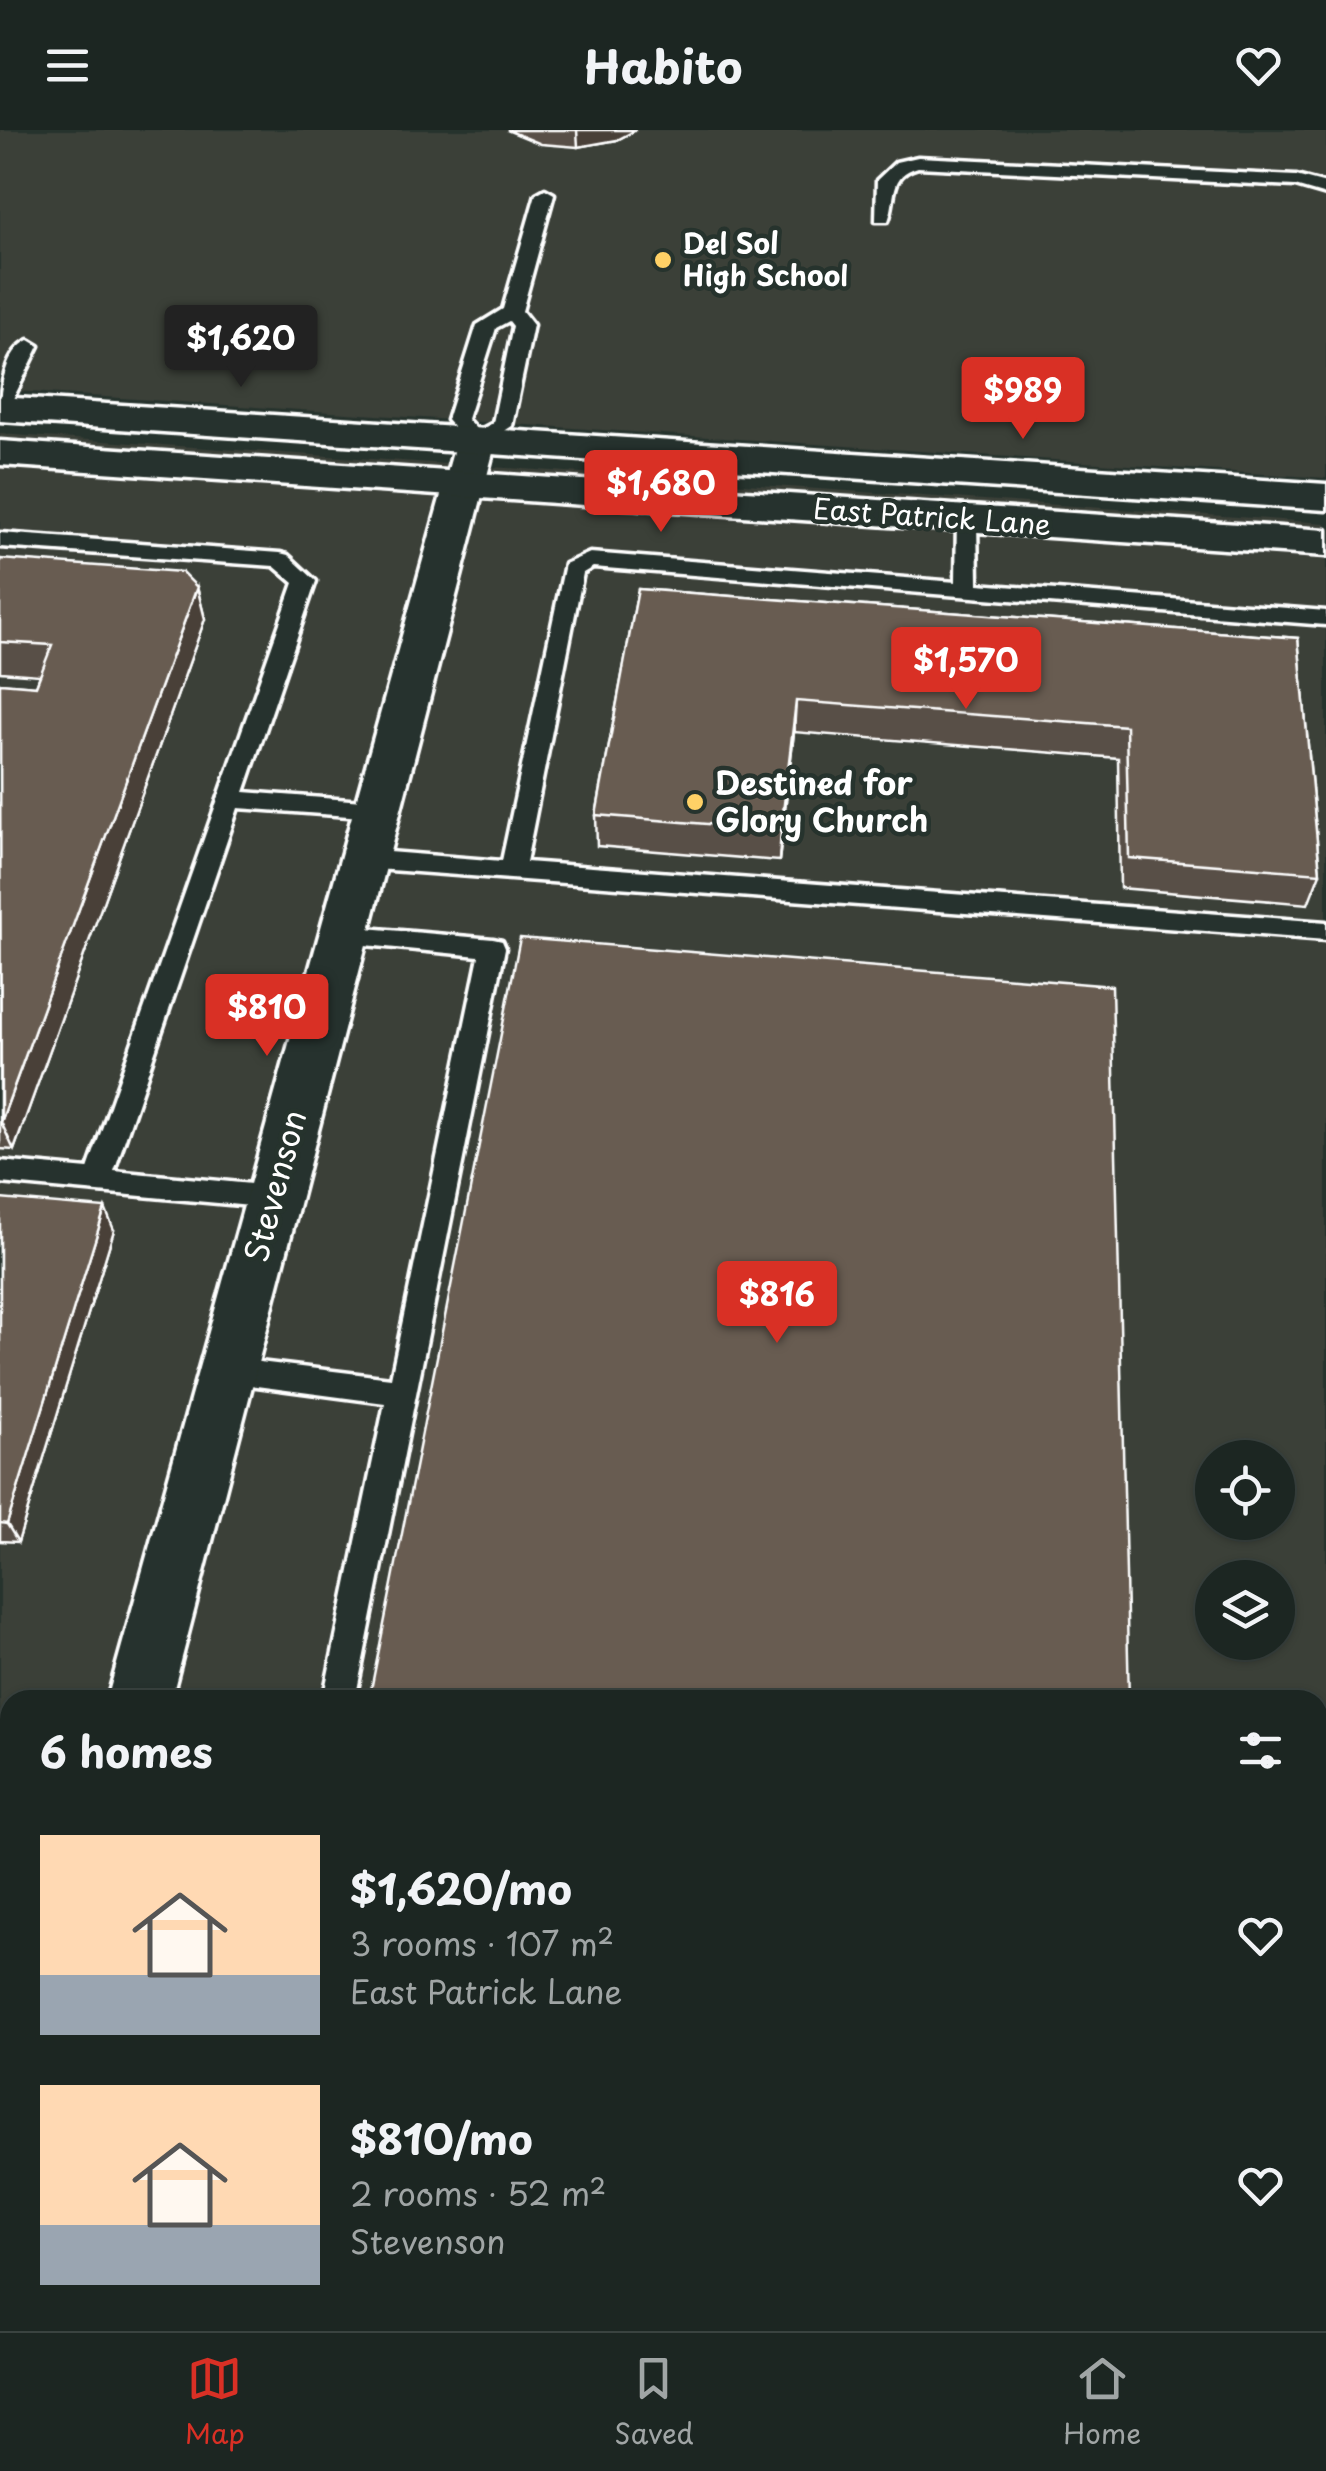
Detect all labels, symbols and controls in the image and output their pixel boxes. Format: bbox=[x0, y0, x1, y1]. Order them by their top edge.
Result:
text: Habito bbox=[584, 31, 742, 99]
icon: menu bbox=[40, 38, 95, 93]
icon: heart bbox=[1231, 38, 1286, 93]
place label: Del Sol High School bbox=[683, 221, 848, 296]
marker: Del Sol High School bbox=[652, 249, 674, 271]
pin: $1,620 bbox=[160, 305, 322, 390]
text: $1,620 bbox=[186, 313, 296, 361]
pin: $989 bbox=[964, 357, 1082, 442]
text: $989 bbox=[984, 365, 1062, 413]
pin: $1,680 bbox=[580, 450, 742, 535]
text: $1,680 bbox=[606, 458, 716, 506]
street label: East Patrick Lane bbox=[812, 486, 1053, 545]
pin: $1,570 bbox=[885, 627, 1047, 712]
text: $1,570 bbox=[913, 635, 1019, 683]
place label: Destined for Glory Church bbox=[715, 758, 928, 843]
marker: Destined for Glory Church bbox=[684, 791, 706, 813]
pin: $810 bbox=[208, 974, 326, 1059]
text: $810 bbox=[227, 982, 307, 1030]
street label: Stevenson bbox=[231, 1104, 317, 1267]
pin: $816 bbox=[718, 1261, 836, 1346]
text: $816 bbox=[739, 1269, 815, 1317]
map controls bbox=[1195, 1440, 1295, 1660]
button: locate bbox=[1195, 1440, 1295, 1540]
button: layers bbox=[1195, 1560, 1295, 1660]
text: 6 homes bbox=[40, 1719, 213, 1782]
icon: filters bbox=[1233, 1723, 1288, 1778]
text: $1,620/mo bbox=[350, 1856, 572, 1919]
icon: home bbox=[120, 1875, 240, 1995]
icon: heart bbox=[1233, 1908, 1288, 1963]
text: 3 rooms · 107 m² bbox=[350, 1919, 614, 1967]
text: East Patrick Lane bbox=[350, 1967, 622, 2015]
text: $810/mo bbox=[350, 2106, 533, 2169]
icon: home bbox=[120, 2125, 240, 2245]
icon: heart bbox=[1233, 2158, 1288, 2213]
text: 2 rooms · 52 m² bbox=[350, 2169, 606, 2217]
text: Stevenson bbox=[350, 2217, 505, 2265]
tab: Map bbox=[185, 2351, 245, 2454]
tab: Saved bbox=[614, 2351, 694, 2454]
tab: Home bbox=[1063, 2351, 1141, 2454]

